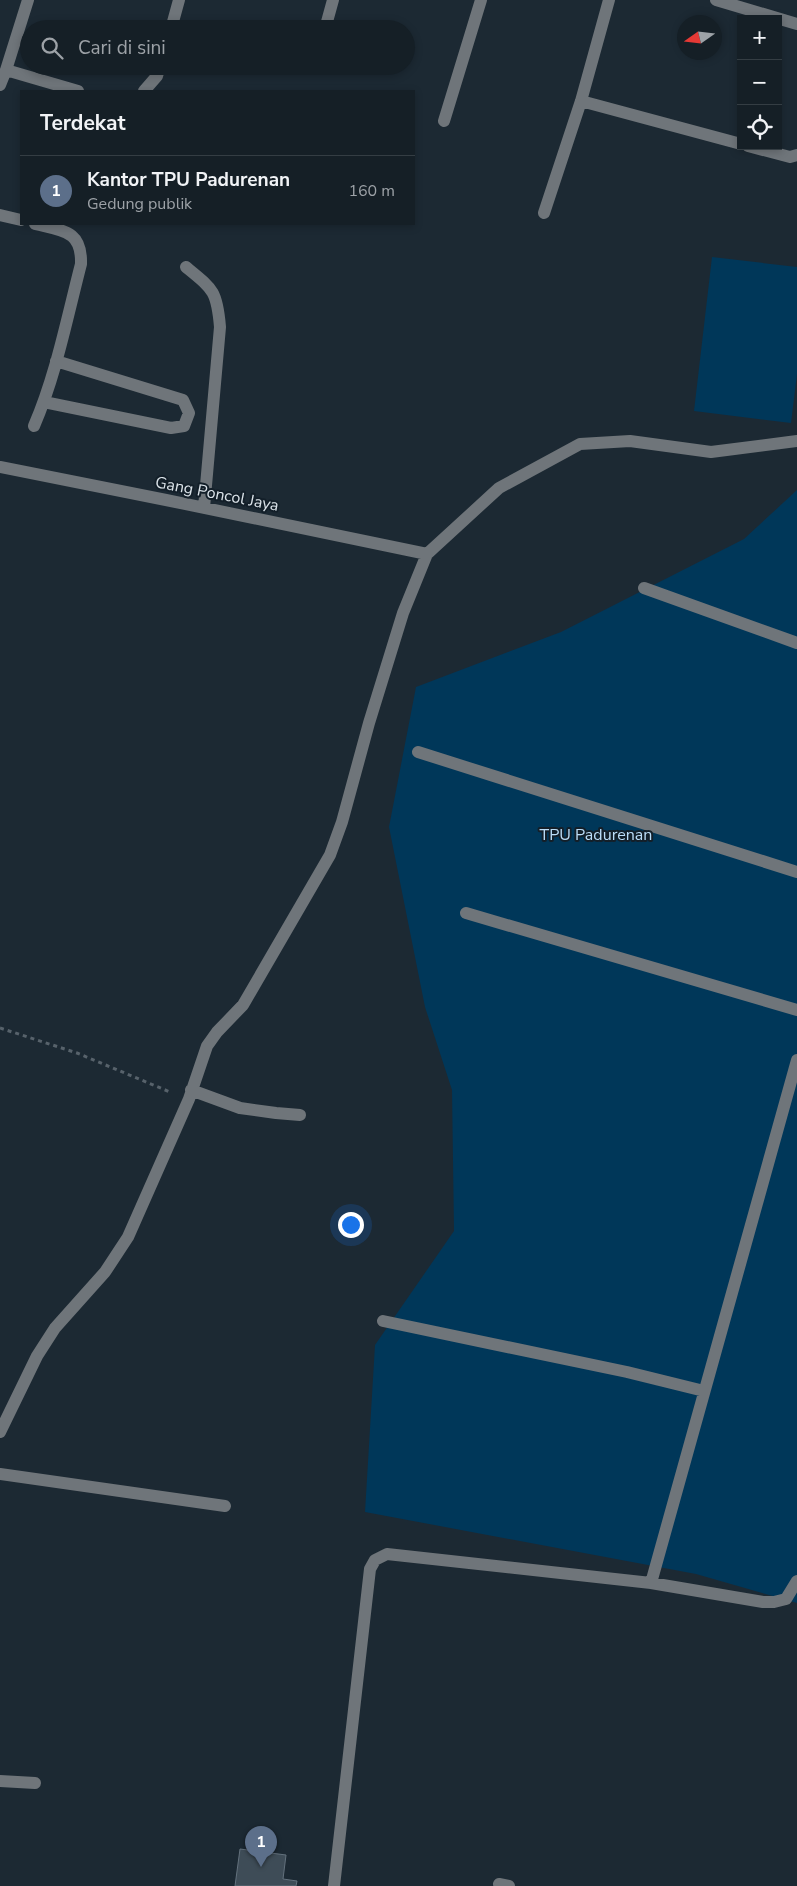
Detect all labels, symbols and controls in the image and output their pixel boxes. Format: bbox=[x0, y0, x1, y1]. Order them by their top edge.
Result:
north arrow bbox=[677, 15, 722, 60]
map controls bbox=[737, 15, 782, 150]
button: + bbox=[737, 15, 782, 60]
search box bbox=[20, 20, 415, 75]
icon: search bbox=[38, 34, 66, 62]
text: Cari di sini bbox=[78, 35, 166, 61]
button: − bbox=[737, 60, 782, 105]
button: locate bbox=[737, 105, 782, 150]
text: Terdekat bbox=[40, 109, 126, 137]
text: Kantor TPU Padurenan bbox=[87, 167, 290, 193]
text: 1 bbox=[51, 180, 61, 202]
text: 160 m bbox=[348, 180, 395, 202]
text: Gedung publik bbox=[87, 193, 192, 215]
street label: Gang Poncol Jaya bbox=[153, 471, 281, 517]
park label: TPU Padurenan bbox=[540, 824, 652, 846]
your location bbox=[338, 1212, 364, 1238]
pin: 1 bbox=[245, 1826, 277, 1867]

